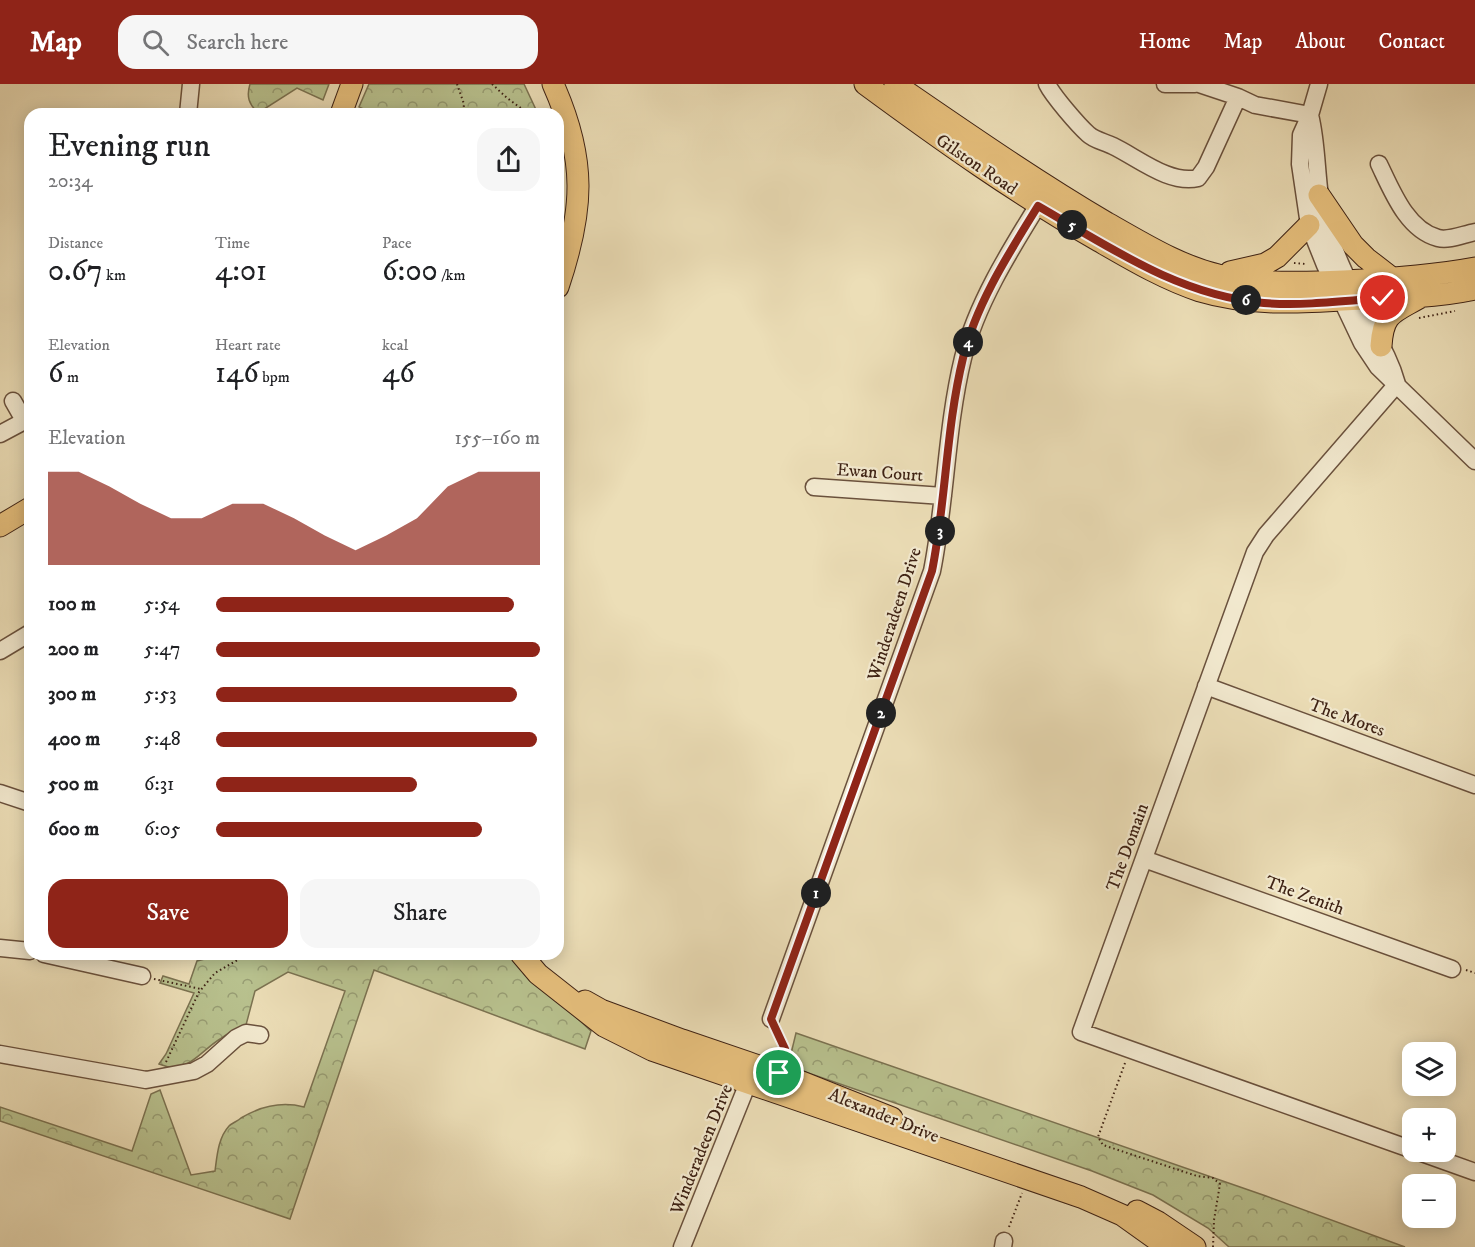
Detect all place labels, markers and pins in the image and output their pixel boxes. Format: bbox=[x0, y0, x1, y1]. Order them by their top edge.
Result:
pin: 5 bbox=[1057, 210, 1087, 240]
pin bbox=[1357, 272, 1408, 323]
pin: 6 bbox=[1231, 285, 1261, 315]
pin: 4 bbox=[953, 327, 983, 357]
pin: 3 bbox=[925, 516, 955, 546]
pin: 2 bbox=[866, 698, 896, 728]
pin: 1 bbox=[801, 878, 831, 908]
pin bbox=[753, 1047, 804, 1098]

